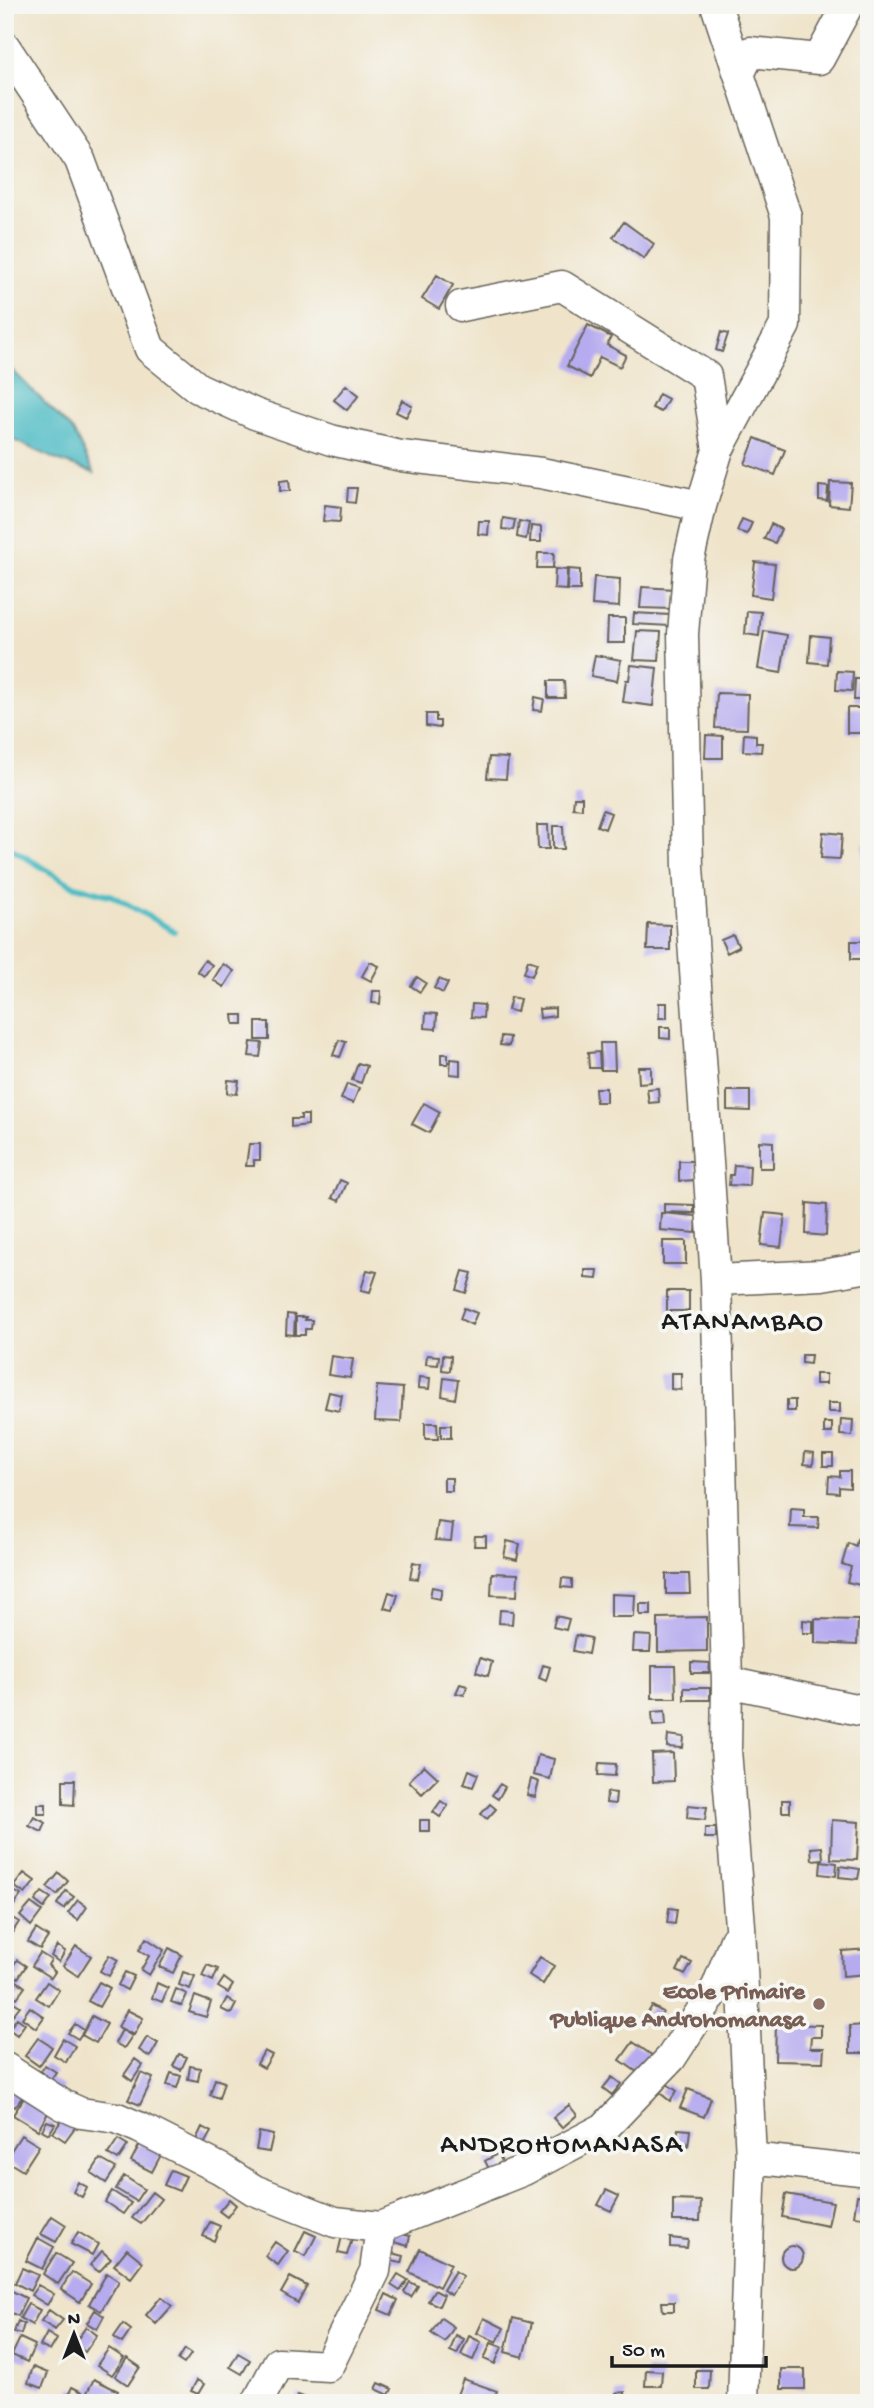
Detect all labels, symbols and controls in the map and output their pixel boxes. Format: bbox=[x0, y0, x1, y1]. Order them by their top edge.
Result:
district label: ATANAMBAO bbox=[661, 1307, 825, 1340]
place label: Ecole Primaire Publique Androhomanasa bbox=[548, 1979, 807, 2036]
marker: Ecole Primaire Publique Androhomanasa bbox=[811, 1996, 827, 2012]
district label: ANDROHOMANASA bbox=[440, 2130, 684, 2163]
north arrow bbox=[38, 2300, 108, 2370]
text: N bbox=[68, 2309, 80, 2332]
scale bar bbox=[612, 2324, 766, 2368]
text: 50 m bbox=[622, 2340, 665, 2365]

